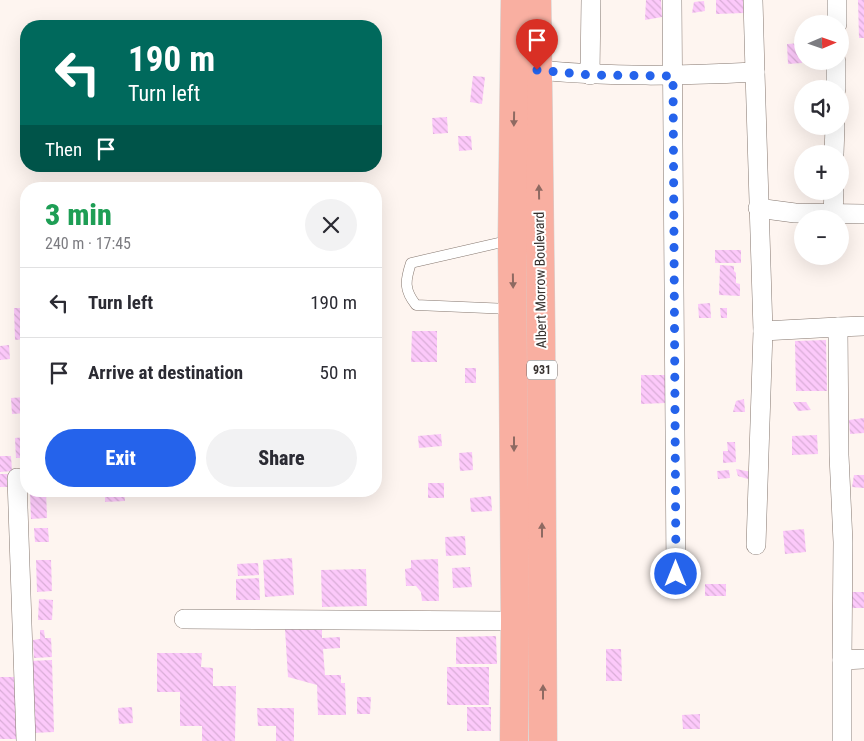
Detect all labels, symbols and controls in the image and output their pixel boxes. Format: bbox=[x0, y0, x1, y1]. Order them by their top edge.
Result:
north arrow bbox=[794, 15, 849, 70]
map controls bbox=[794, 15, 849, 265]
pin bbox=[516, 19, 558, 70]
icon: arrive bbox=[523, 26, 551, 54]
text: 190 m bbox=[128, 39, 215, 80]
icon: left bbox=[45, 40, 110, 105]
button: sound bbox=[794, 80, 849, 135]
text: Turn left bbox=[128, 81, 200, 106]
one-way arrow bbox=[510, 111, 518, 127]
icon: arrive bbox=[92, 135, 120, 163]
text: Then bbox=[45, 138, 82, 161]
button: + bbox=[794, 145, 849, 200]
one-way arrow bbox=[535, 184, 543, 200]
text: 3 min bbox=[45, 197, 112, 232]
button: close bbox=[305, 199, 357, 251]
button: − bbox=[794, 210, 849, 265]
street label: Albert Morrow Boulevard bbox=[531, 211, 549, 349]
text: 240 m · 17:45 bbox=[45, 234, 131, 253]
one-way arrow bbox=[509, 273, 517, 289]
icon: left bbox=[45, 289, 73, 317]
text: Turn left bbox=[88, 291, 153, 314]
text: 190 m bbox=[310, 291, 357, 314]
icon: arrive bbox=[45, 359, 73, 387]
road number: 931 bbox=[527, 360, 557, 380]
text: Arrive at destination bbox=[88, 361, 243, 384]
text: 50 m bbox=[320, 361, 357, 384]
button: Exit bbox=[45, 429, 196, 487]
button: Share bbox=[206, 429, 357, 487]
one-way arrow bbox=[510, 436, 518, 452]
one-way arrow bbox=[538, 522, 546, 538]
position arrow bbox=[649, 547, 701, 599]
one-way arrow bbox=[539, 684, 547, 700]

